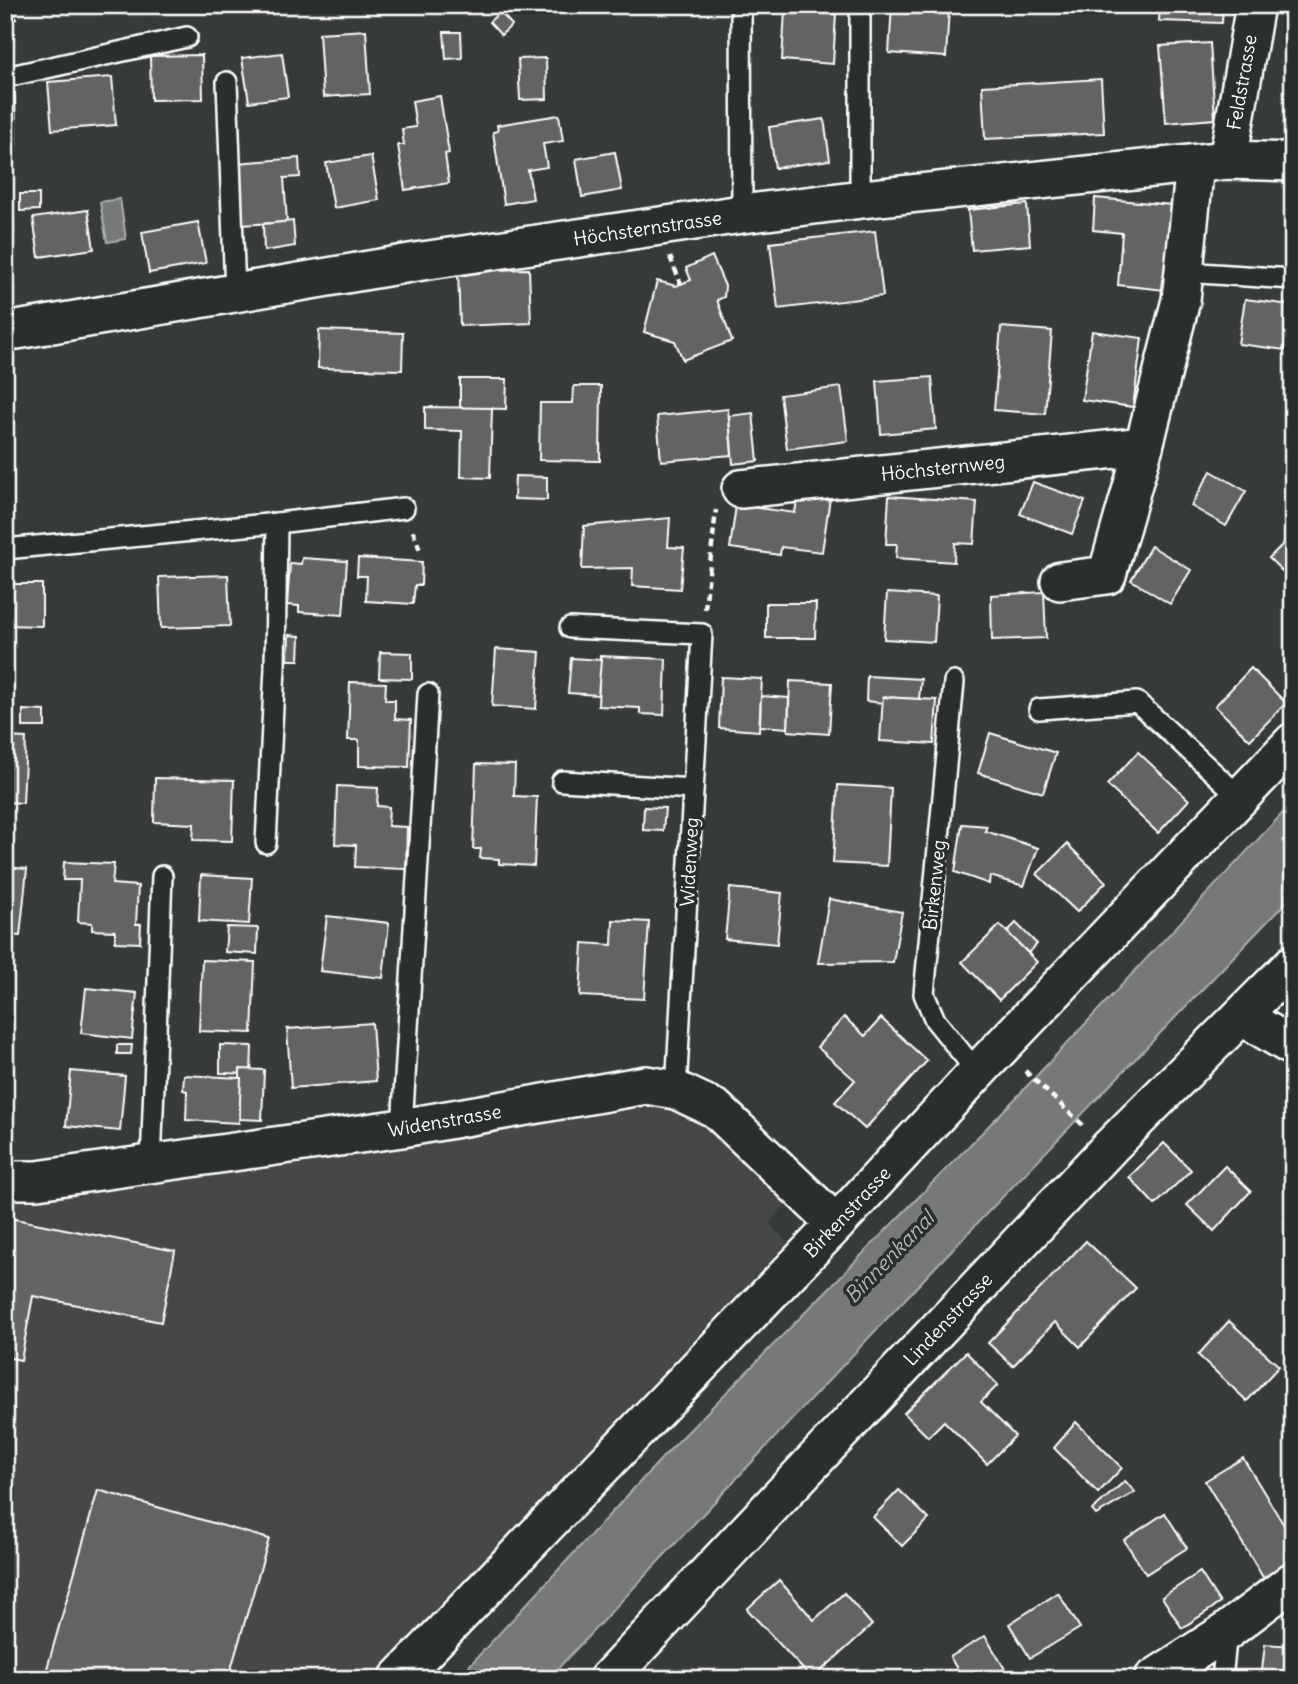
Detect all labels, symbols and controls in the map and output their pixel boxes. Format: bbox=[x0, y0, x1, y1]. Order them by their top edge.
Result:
street label: Feldstrasse bbox=[1221, 33, 1262, 132]
street label: Höchsternstrasse bbox=[572, 205, 723, 251]
street label: Höchsternweg bbox=[880, 449, 1006, 486]
street label: Widenweg bbox=[675, 817, 703, 907]
street label: Birkenweg bbox=[917, 839, 951, 931]
street label: Widenstrasse bbox=[386, 1099, 503, 1142]
street label: Birkenstrasse bbox=[798, 1161, 896, 1262]
water label: Binnenkanal bbox=[838, 1203, 942, 1309]
street label: Lindenstrasse bbox=[898, 1267, 997, 1371]

